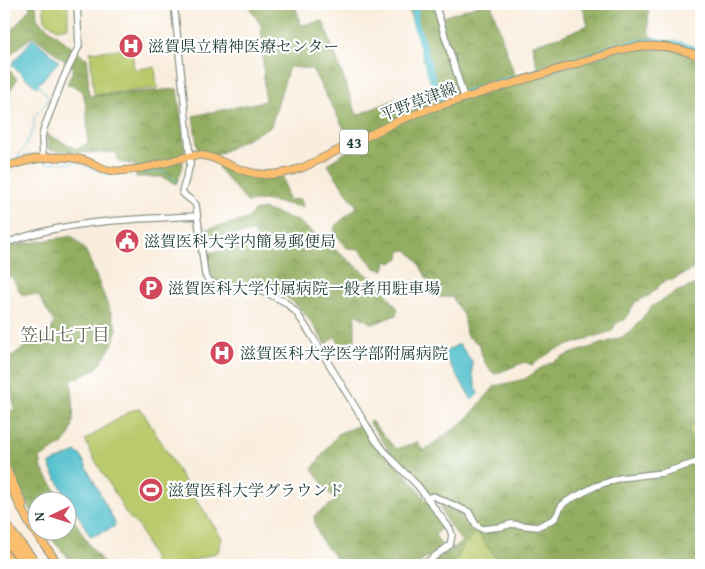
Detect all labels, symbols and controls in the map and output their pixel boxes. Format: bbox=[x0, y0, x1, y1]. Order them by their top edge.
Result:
hospital icon: 滋賀県立精神医療センター bbox=[118, 33, 144, 59]
place label: 滋賀県立精神医療センター bbox=[148, 34, 339, 58]
street label: 平野草津線 bbox=[376, 75, 460, 127]
road number: 43 bbox=[340, 130, 368, 154]
public building icon: 滋賀医科大学内簡易郵便局 bbox=[114, 228, 140, 254]
place label: 滋賀医科大学内簡易郵便局 bbox=[144, 229, 336, 253]
parking icon: 滋賀医科大学付属病院一般者用駐車場 bbox=[138, 275, 164, 301]
place label: 滋賀医科大学付属病院一般者用駐車場 bbox=[168, 276, 440, 300]
district label: 笠山七丁目 bbox=[20, 321, 110, 348]
hospital icon: 滋賀医科大学医学部附属病院 bbox=[209, 340, 235, 366]
place label: 滋賀医科大学医学部附属病院 bbox=[240, 341, 448, 365]
sports icon: 滋賀医科大学グラウンド bbox=[138, 477, 164, 503]
place label: 滋賀医科大学グラウンド bbox=[168, 478, 344, 502]
north arrow bbox=[28, 492, 78, 542]
text: N bbox=[29, 511, 49, 522]

